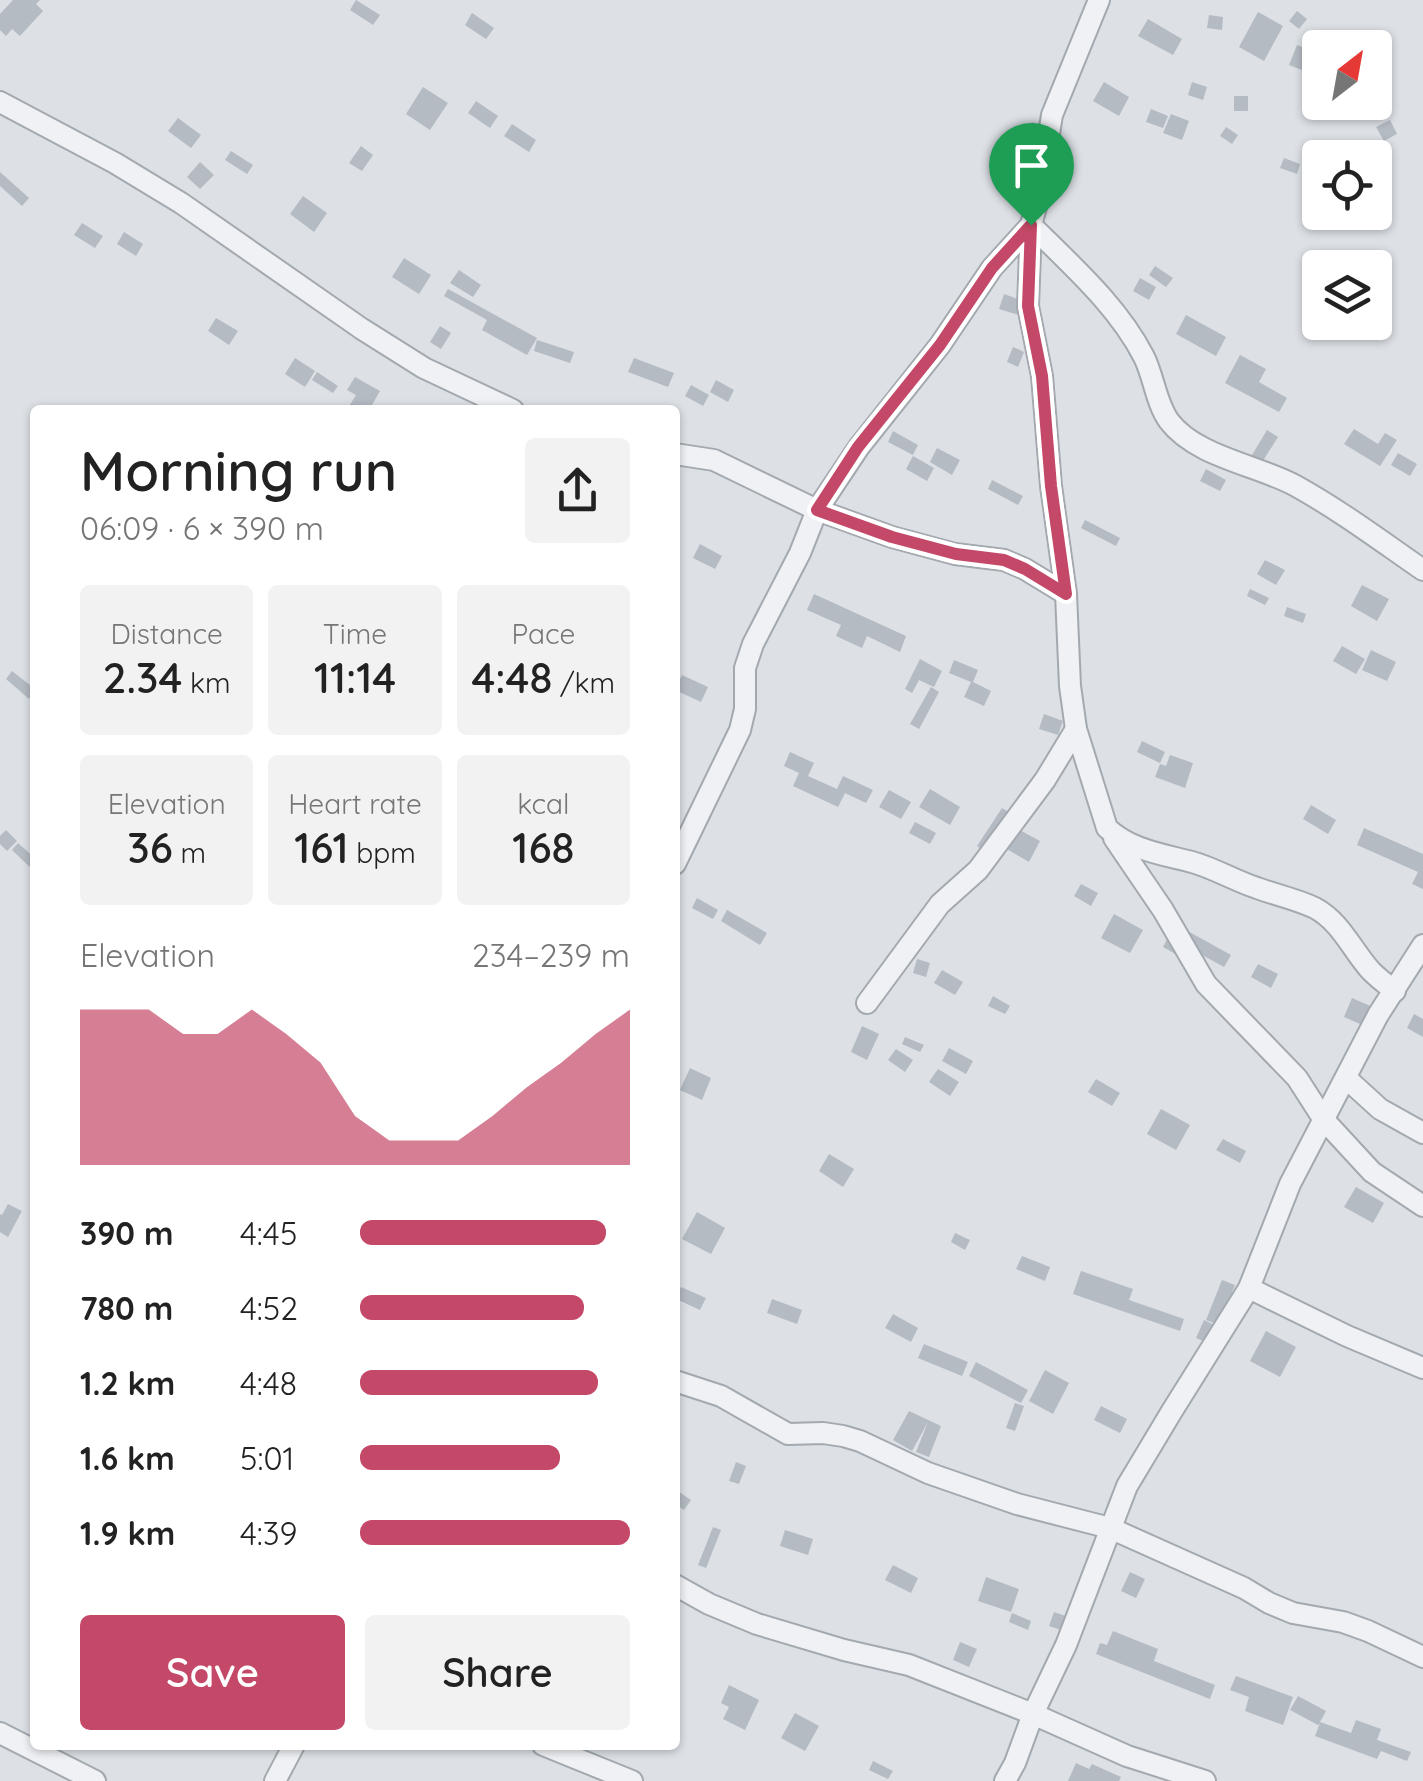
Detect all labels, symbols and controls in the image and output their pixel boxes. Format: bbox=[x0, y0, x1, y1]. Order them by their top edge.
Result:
north arrow bbox=[1302, 30, 1392, 120]
map controls bbox=[1302, 30, 1392, 340]
pin bbox=[989, 123, 1074, 226]
icon: arrive bbox=[1004, 138, 1059, 193]
button: locate bbox=[1302, 140, 1392, 230]
button: layers bbox=[1302, 250, 1392, 340]
text: Morning run bbox=[80, 436, 397, 505]
button: share bbox=[525, 438, 630, 543]
text: 06:09 · 6 × 390 m bbox=[80, 508, 324, 548]
text: Distance bbox=[111, 616, 223, 651]
text: Time bbox=[323, 616, 387, 651]
text: Pace bbox=[511, 616, 575, 651]
text: 2.34 bbox=[103, 651, 182, 704]
text: 11:14 bbox=[314, 651, 396, 704]
text: 4:48 bbox=[472, 651, 552, 704]
text: km bbox=[182, 665, 230, 700]
text: /km bbox=[552, 665, 615, 700]
text: Elevation bbox=[108, 786, 226, 821]
text: Heart rate bbox=[288, 786, 422, 821]
text: kcal bbox=[517, 786, 569, 821]
text: 36 bbox=[127, 821, 173, 874]
text: 161 bbox=[294, 821, 349, 874]
text: 168 bbox=[512, 821, 574, 874]
text: m bbox=[173, 835, 206, 870]
text: bpm bbox=[349, 835, 416, 870]
text: Elevation bbox=[80, 935, 215, 975]
text: 234–239 m bbox=[472, 935, 630, 975]
text: 390 m bbox=[80, 1213, 173, 1253]
text: 4:45 bbox=[240, 1213, 297, 1253]
text: 780 m bbox=[80, 1288, 173, 1328]
text: 4:52 bbox=[240, 1288, 298, 1328]
text: 1.2 km bbox=[80, 1363, 175, 1403]
text: 4:48 bbox=[240, 1363, 297, 1403]
text: 1.6 km bbox=[80, 1438, 175, 1478]
text: 5:01 bbox=[240, 1438, 294, 1478]
text: 1.9 km bbox=[80, 1513, 175, 1553]
text: 4:39 bbox=[240, 1513, 297, 1553]
button: Save bbox=[80, 1615, 345, 1730]
button: Share bbox=[365, 1615, 630, 1730]

